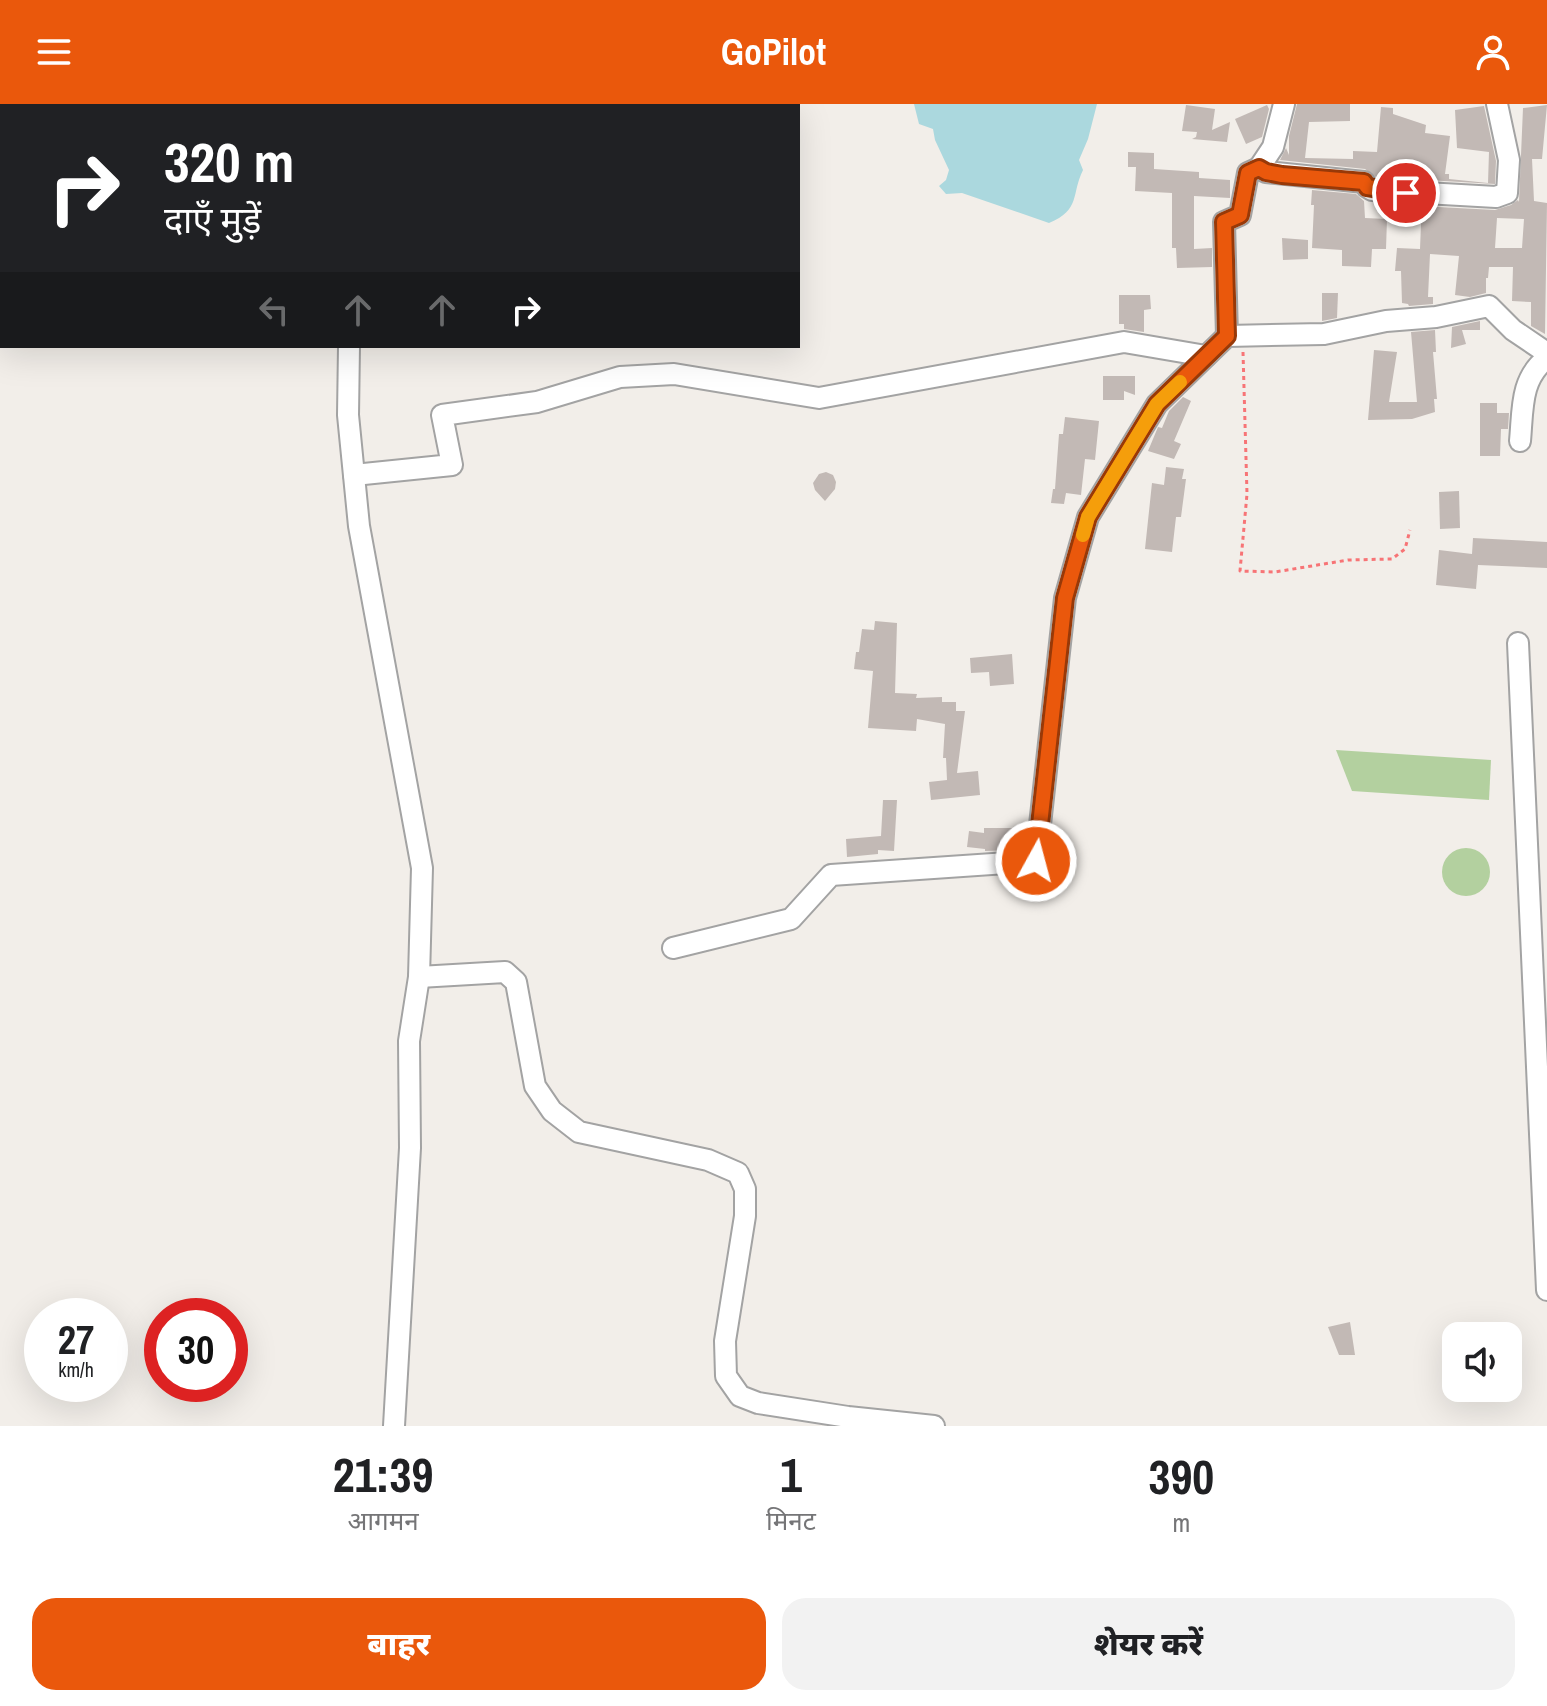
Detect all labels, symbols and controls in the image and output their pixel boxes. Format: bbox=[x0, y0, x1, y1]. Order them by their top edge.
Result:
text: GoPilot bbox=[721, 28, 826, 76]
icon: menu bbox=[32, 30, 76, 74]
icon: person bbox=[1471, 30, 1515, 74]
text: 320 m bbox=[164, 124, 294, 199]
icon: right bbox=[32, 136, 136, 240]
pin bbox=[1372, 159, 1440, 227]
icon: arrive bbox=[1384, 171, 1428, 215]
text: दाएँ मुड़ें bbox=[164, 196, 261, 244]
icon: left bbox=[252, 288, 296, 332]
icon: ahead bbox=[336, 288, 380, 332]
icon: ahead bbox=[420, 288, 464, 332]
icon: right bbox=[504, 288, 548, 332]
position arrow bbox=[994, 819, 1078, 903]
speed limit sign: 30 bbox=[144, 1298, 248, 1402]
text: 27 bbox=[58, 1313, 94, 1366]
map controls bbox=[1442, 1322, 1522, 1402]
button: sound bbox=[1442, 1322, 1522, 1402]
text: km/h bbox=[58, 1356, 94, 1383]
text: 21:39 bbox=[333, 1442, 433, 1507]
text: 1 bbox=[780, 1442, 802, 1507]
text: 390 bbox=[1149, 1444, 1214, 1509]
text: आगमन bbox=[347, 1503, 419, 1538]
text: मिनट bbox=[766, 1503, 816, 1538]
text: m bbox=[1173, 1505, 1190, 1540]
button: बाहर bbox=[32, 1598, 766, 1690]
button: शेयर करें bbox=[782, 1598, 1515, 1690]

